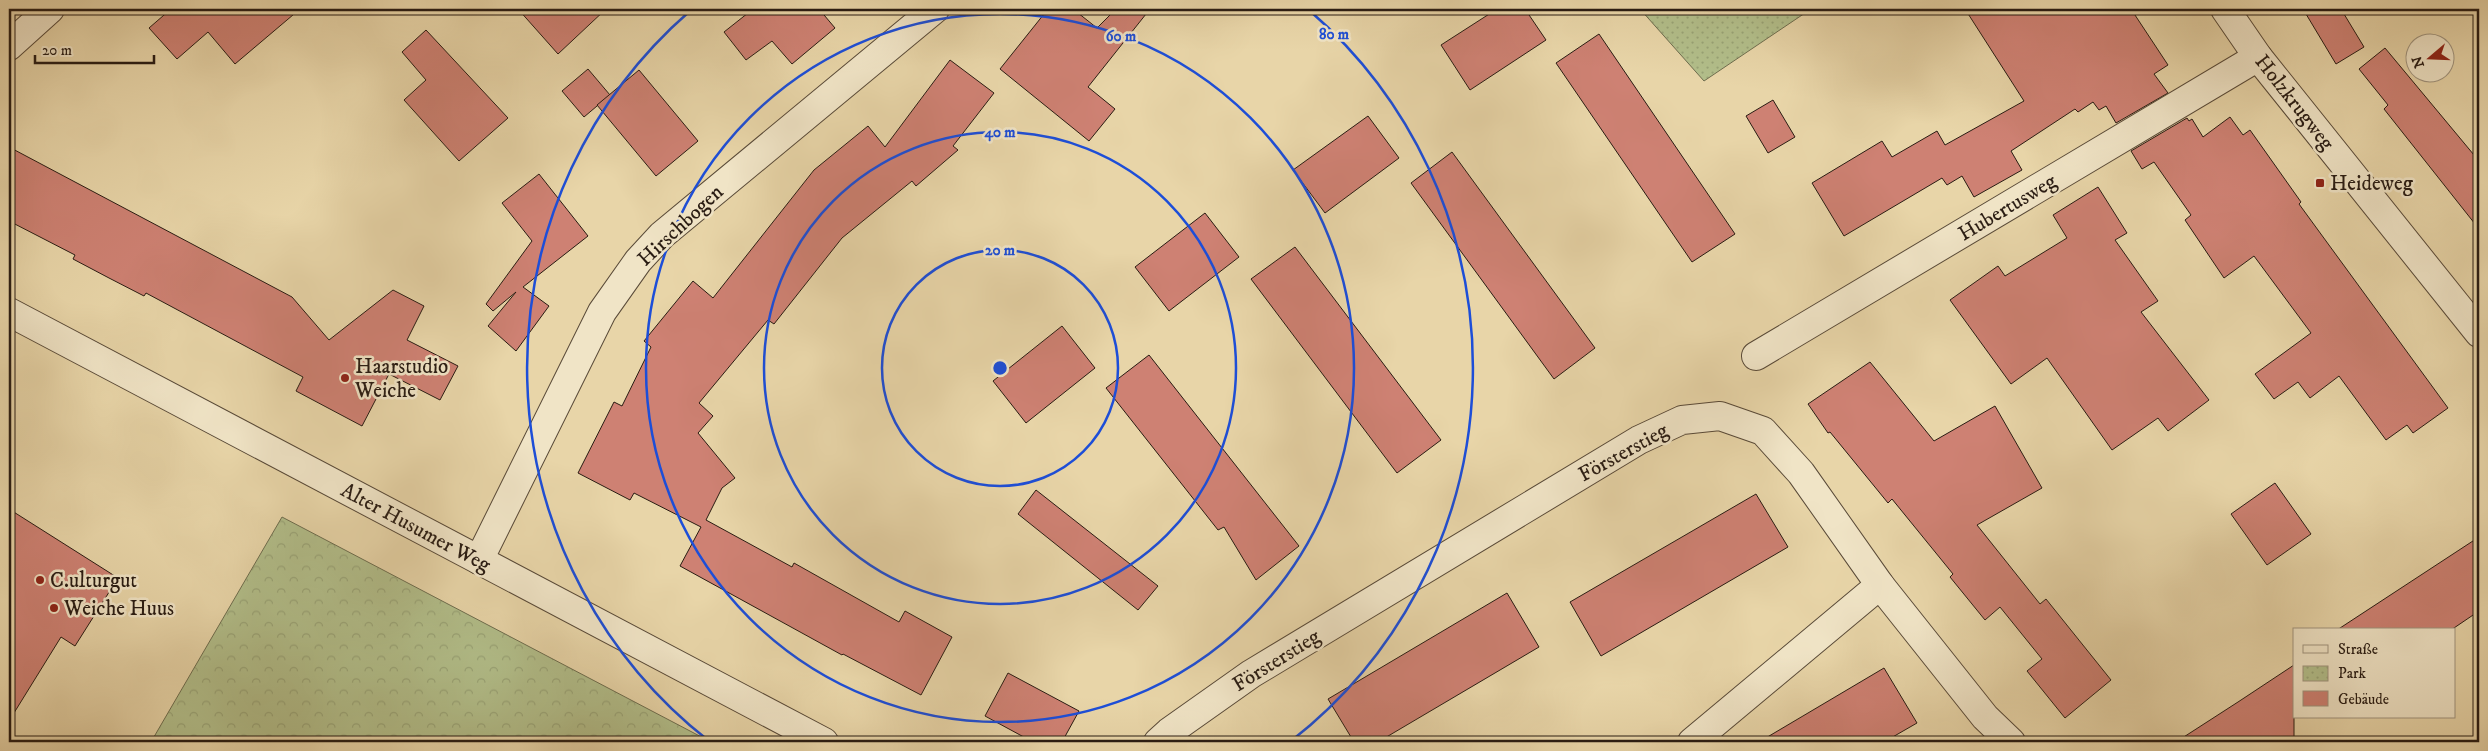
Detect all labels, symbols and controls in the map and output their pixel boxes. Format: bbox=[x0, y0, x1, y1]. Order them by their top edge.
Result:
text: 80 m bbox=[1319, 25, 1350, 44]
text: 60 m bbox=[1106, 27, 1137, 46]
scale bar bbox=[35, 32, 154, 64]
north arrow bbox=[2406, 32, 2456, 82]
text: 20 m bbox=[42, 41, 72, 60]
street label: Holzkrugweg bbox=[2249, 50, 2340, 156]
text: N bbox=[2408, 53, 2429, 70]
text: 40 m bbox=[983, 123, 1016, 142]
street label: Hubertusweg bbox=[1954, 168, 2062, 247]
place label: Heideweg bbox=[2330, 171, 2414, 197]
marker: Heideweg bbox=[2314, 177, 2326, 189]
street label: Hirschbogen bbox=[632, 179, 729, 272]
text: 20 m bbox=[985, 241, 1016, 260]
place label: Haarstudio Weiche bbox=[354, 354, 448, 404]
centre of rings bbox=[991, 359, 1009, 377]
marker: Haarstudio Weiche bbox=[339, 372, 351, 384]
street label: Försterstieg bbox=[1574, 417, 1674, 488]
street label: Alter Husumer Weg bbox=[336, 477, 496, 579]
place label: C.ulturgut bbox=[50, 568, 137, 594]
marker: C.ulturgut bbox=[34, 574, 46, 586]
place label: Weiche Huus bbox=[63, 596, 174, 622]
marker: Weiche Huus bbox=[48, 602, 60, 614]
street label: Försterstieg bbox=[1228, 623, 1326, 698]
legend bbox=[2293, 628, 2456, 718]
text: Straße bbox=[2338, 640, 2378, 659]
text: Park bbox=[2338, 664, 2367, 683]
text: Gebäude bbox=[2338, 690, 2389, 709]

